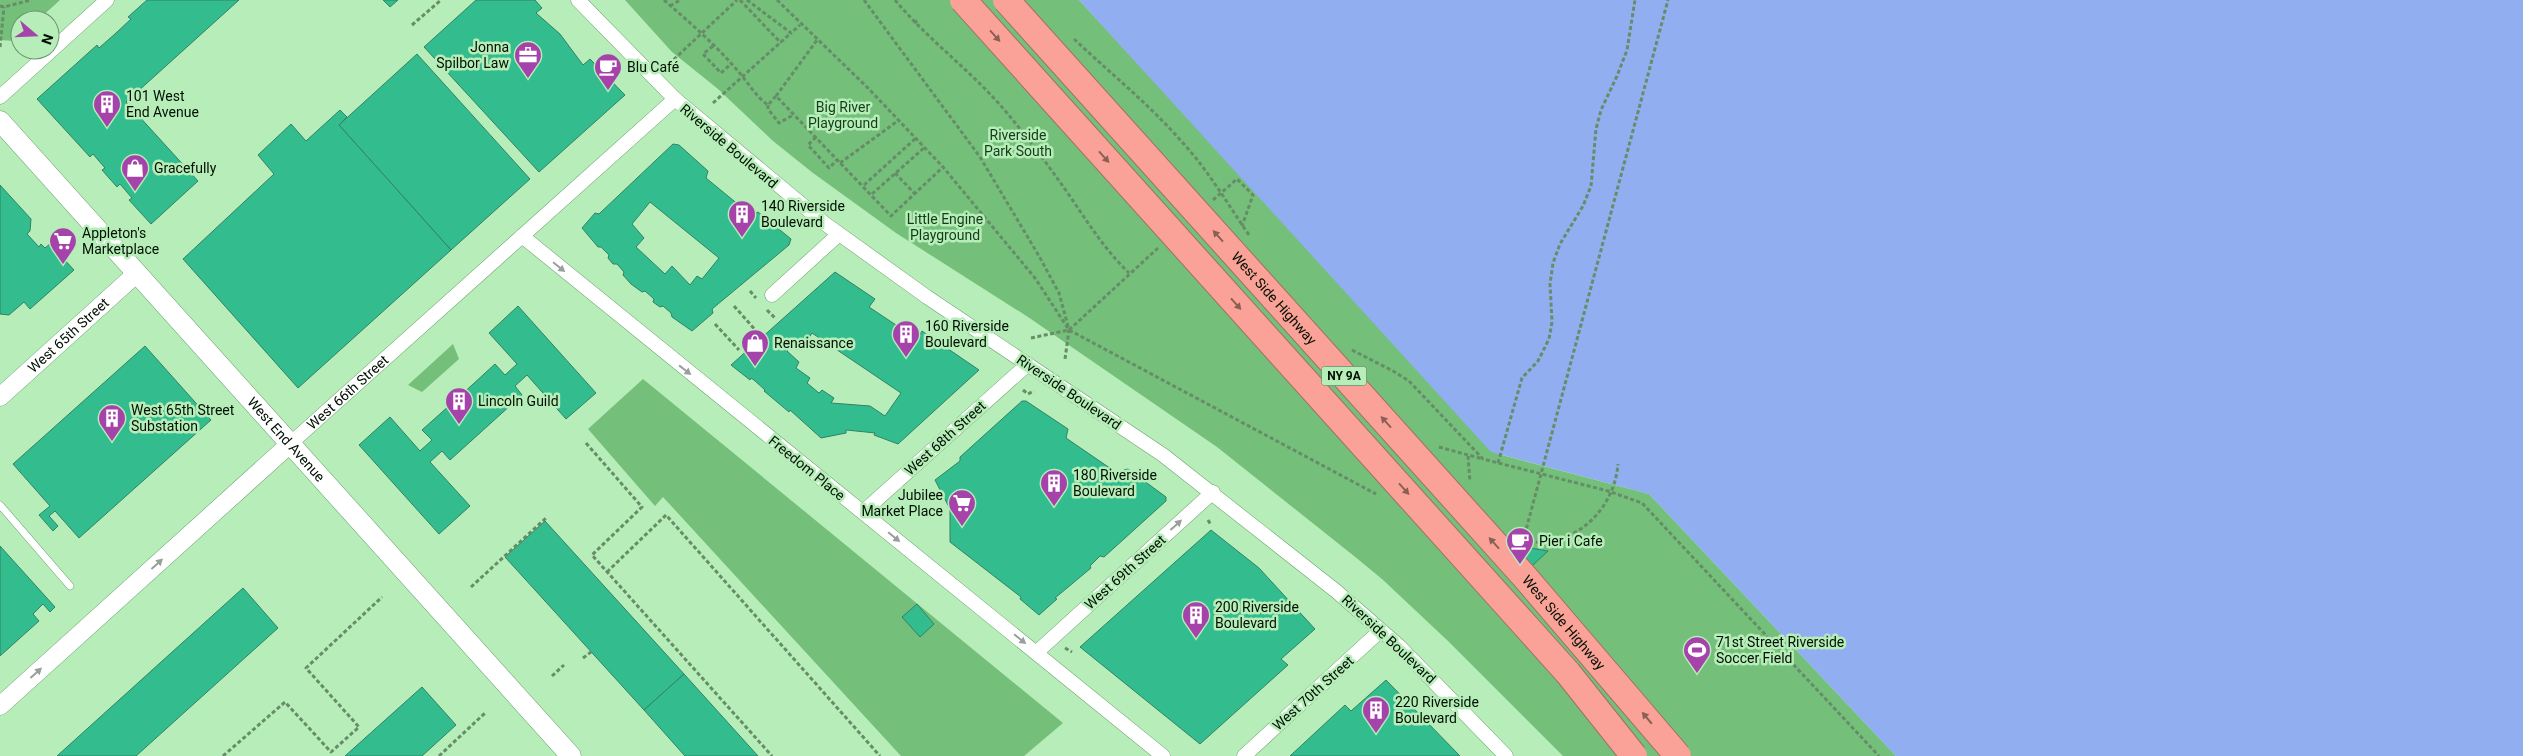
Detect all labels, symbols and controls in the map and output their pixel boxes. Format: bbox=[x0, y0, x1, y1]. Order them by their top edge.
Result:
north arrow bbox=[10, 10, 60, 60]
one-way arrow bbox=[990, 30, 1001, 43]
text: N bbox=[38, 32, 56, 47]
place label: Jonna Spilbor Law bbox=[436, 39, 509, 71]
office icon: Jonna Spilbor Law bbox=[513, 40, 543, 79]
cafe icon: Blu Café bbox=[593, 52, 623, 91]
place label: Blu Café bbox=[627, 59, 679, 75]
place label: 101 West End Avenue bbox=[126, 88, 199, 120]
building icon: 101 West End Avenue bbox=[92, 89, 122, 128]
park label: Big River Playground bbox=[808, 99, 878, 131]
street label: Riverside Boulevard bbox=[677, 101, 781, 191]
park label: Riverside Park South bbox=[984, 127, 1052, 159]
one-way arrow bbox=[1098, 150, 1110, 162]
shop icon: Gracefully bbox=[120, 153, 150, 192]
place label: Gracefully bbox=[154, 160, 217, 176]
place label: 140 Riverside Boulevard bbox=[761, 198, 845, 230]
building icon: 140 Riverside Boulevard bbox=[727, 199, 757, 238]
park label: Little Engine Playground bbox=[907, 211, 983, 243]
place label: Appleton's Marketplace bbox=[82, 225, 159, 257]
supermarket icon: Appleton's Marketplace bbox=[48, 226, 78, 265]
one-way arrow bbox=[1213, 230, 1224, 243]
street label: West Side Highway bbox=[1228, 249, 1320, 348]
one-way arrow bbox=[552, 262, 565, 273]
street label: West 65th Street bbox=[24, 294, 112, 376]
one-way arrow bbox=[1231, 297, 1242, 310]
place label: 160 Riverside Boulevard bbox=[925, 318, 1009, 350]
building icon: 160 Riverside Boulevard bbox=[891, 319, 921, 358]
shop icon: Renaissance bbox=[740, 328, 770, 367]
place label: Renaissance bbox=[774, 335, 853, 351]
street label: Riverside Boulevard bbox=[1014, 351, 1124, 433]
street label: West 66th Street bbox=[304, 352, 392, 433]
one-way arrow bbox=[678, 365, 691, 376]
road number: NY 9A bbox=[1322, 366, 1366, 386]
building icon: Lincoln Guild bbox=[444, 386, 474, 425]
place label: Lincoln Guild bbox=[478, 393, 559, 409]
street label: West End Avenue bbox=[244, 394, 328, 485]
street label: West 68th Street bbox=[901, 397, 989, 479]
place label: West 65th Street Substation bbox=[131, 402, 235, 434]
building icon: West 65th Street Substation bbox=[97, 403, 127, 442]
one-way arrow bbox=[1380, 416, 1391, 429]
street label: Freedom Place bbox=[766, 432, 848, 504]
place label: 180 Riverside Boulevard bbox=[1073, 467, 1157, 499]
building icon: 180 Riverside Boulevard bbox=[1039, 468, 1069, 507]
one-way arrow bbox=[1398, 483, 1410, 495]
place label: Jubilee Market Place bbox=[861, 487, 943, 519]
supermarket icon: Jubilee Market Place bbox=[947, 488, 977, 527]
one-way arrow bbox=[1170, 520, 1183, 531]
cafe icon: Pier i Cafe bbox=[1505, 526, 1535, 565]
street label: West 69th Street bbox=[1081, 531, 1169, 613]
one-way arrow bbox=[887, 532, 900, 543]
place label: Pier i Cafe bbox=[1539, 533, 1603, 549]
one-way arrow bbox=[1488, 537, 1500, 549]
one-way arrow bbox=[151, 558, 163, 570]
street label: West Side Highway bbox=[1519, 572, 1609, 673]
street label: Riverside Boulevard bbox=[1339, 591, 1439, 687]
place label: 200 Riverside Boulevard bbox=[1215, 599, 1299, 631]
building icon: 200 Riverside Boulevard bbox=[1181, 600, 1211, 639]
one-way arrow bbox=[1013, 634, 1026, 645]
place label: 71st Street Riverside Soccer Field bbox=[1716, 634, 1844, 666]
sports icon: 71st Street Riverside Soccer Field bbox=[1682, 635, 1712, 674]
street label: West 70th Street bbox=[1269, 652, 1357, 734]
one-way arrow bbox=[30, 667, 42, 679]
place label: 220 Riverside Boulevard bbox=[1395, 694, 1479, 726]
building icon: 220 Riverside Boulevard bbox=[1361, 695, 1391, 734]
one-way arrow bbox=[1641, 713, 1653, 725]

